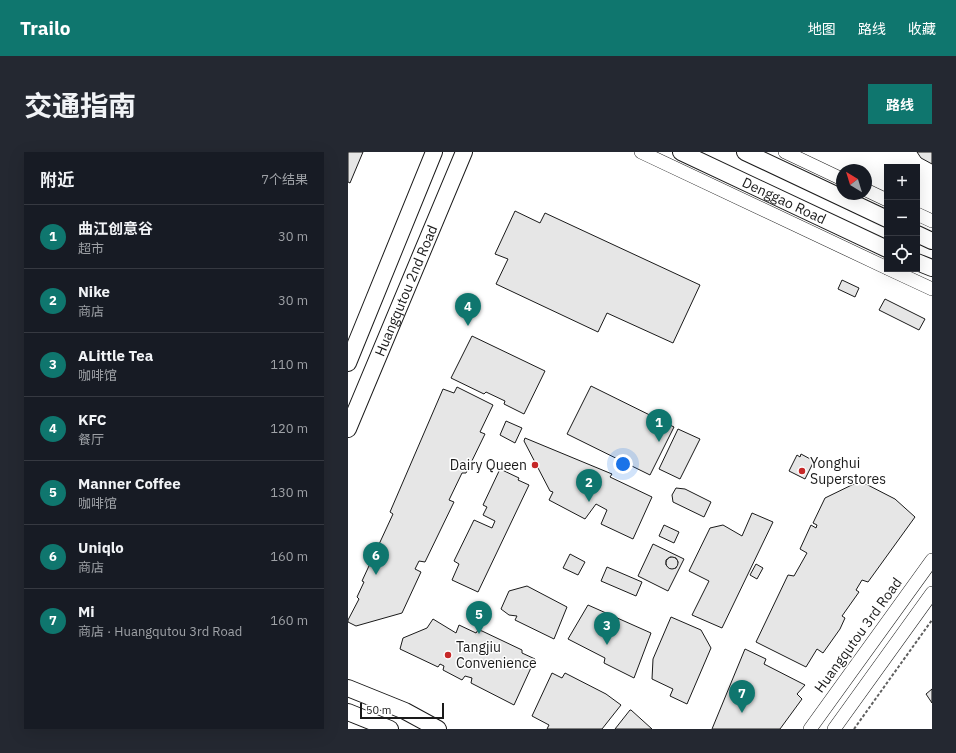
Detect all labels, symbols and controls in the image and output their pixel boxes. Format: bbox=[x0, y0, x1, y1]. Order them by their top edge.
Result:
text: Trailo bbox=[20, 16, 70, 40]
text: 地图 bbox=[808, 20, 836, 38]
text: 路线 bbox=[858, 20, 886, 38]
text: 收藏 bbox=[908, 20, 936, 38]
button: 路线 bbox=[868, 84, 932, 124]
text: 交通指南 bbox=[24, 87, 136, 124]
north arrow bbox=[836, 164, 872, 200]
map controls bbox=[884, 164, 920, 272]
button: + bbox=[884, 164, 920, 200]
text: 附近 bbox=[40, 169, 74, 191]
text: 7个结果 bbox=[261, 171, 308, 188]
street label: Denggao Road bbox=[739, 173, 829, 228]
button: − bbox=[884, 200, 920, 236]
text: 曲江创意谷 bbox=[78, 219, 153, 238]
street label: Huangqutou 2nd Road bbox=[370, 222, 441, 359]
text: 1 bbox=[49, 228, 57, 245]
text: 30 m bbox=[278, 228, 308, 245]
button: locate bbox=[884, 236, 920, 272]
text: 超市 bbox=[78, 240, 104, 257]
text: Nike bbox=[78, 282, 110, 301]
text: 2 bbox=[49, 292, 57, 309]
text: 30 m bbox=[278, 292, 308, 309]
pin: 4 bbox=[455, 293, 481, 326]
text: 商店 bbox=[78, 303, 104, 320]
text: ALittle Tea bbox=[78, 346, 153, 365]
text: 3 bbox=[49, 356, 57, 373]
text: 110 m bbox=[270, 356, 308, 373]
text: 咖啡馆 bbox=[78, 367, 117, 384]
pin: 1 bbox=[646, 409, 672, 442]
text: KFC bbox=[78, 410, 107, 429]
text: 4 bbox=[49, 420, 57, 437]
text: 120 m bbox=[270, 420, 308, 437]
text: 餐厅 bbox=[78, 431, 104, 448]
your location bbox=[613, 454, 633, 474]
place label: Yonghui Superstores bbox=[810, 454, 886, 488]
place label: Dairy Queen bbox=[450, 456, 527, 474]
marker: Dairy Queen bbox=[530, 460, 540, 470]
marker: Yonghui Superstores bbox=[797, 466, 807, 476]
pin: 2 bbox=[576, 469, 602, 502]
text: Manner Coffee bbox=[78, 474, 181, 493]
text: 5 bbox=[49, 484, 57, 501]
text: 130 m bbox=[270, 484, 308, 501]
text: 咖啡馆 bbox=[78, 495, 117, 512]
text: Uniqlo bbox=[78, 538, 124, 557]
pin: 6 bbox=[363, 542, 389, 575]
text: 6 bbox=[49, 548, 57, 565]
text: 160 m bbox=[270, 548, 308, 565]
text: 商店 bbox=[78, 559, 104, 576]
street label: Huangqutou 3rd Road bbox=[810, 574, 906, 696]
pin: 5 bbox=[466, 601, 492, 634]
text: Mi bbox=[78, 602, 95, 621]
text: 7 bbox=[49, 612, 57, 629]
text: 160 m bbox=[270, 612, 308, 629]
pin: 3 bbox=[594, 612, 620, 645]
text: 商店 · Huangqutou 3rd Road bbox=[78, 623, 242, 640]
place label: Tangjiu Convenience bbox=[456, 638, 537, 672]
marker: Tangjiu Convenience bbox=[443, 650, 453, 660]
pin: 7 bbox=[729, 680, 755, 713]
scale bar bbox=[360, 701, 444, 720]
text: 50 m bbox=[366, 703, 391, 717]

